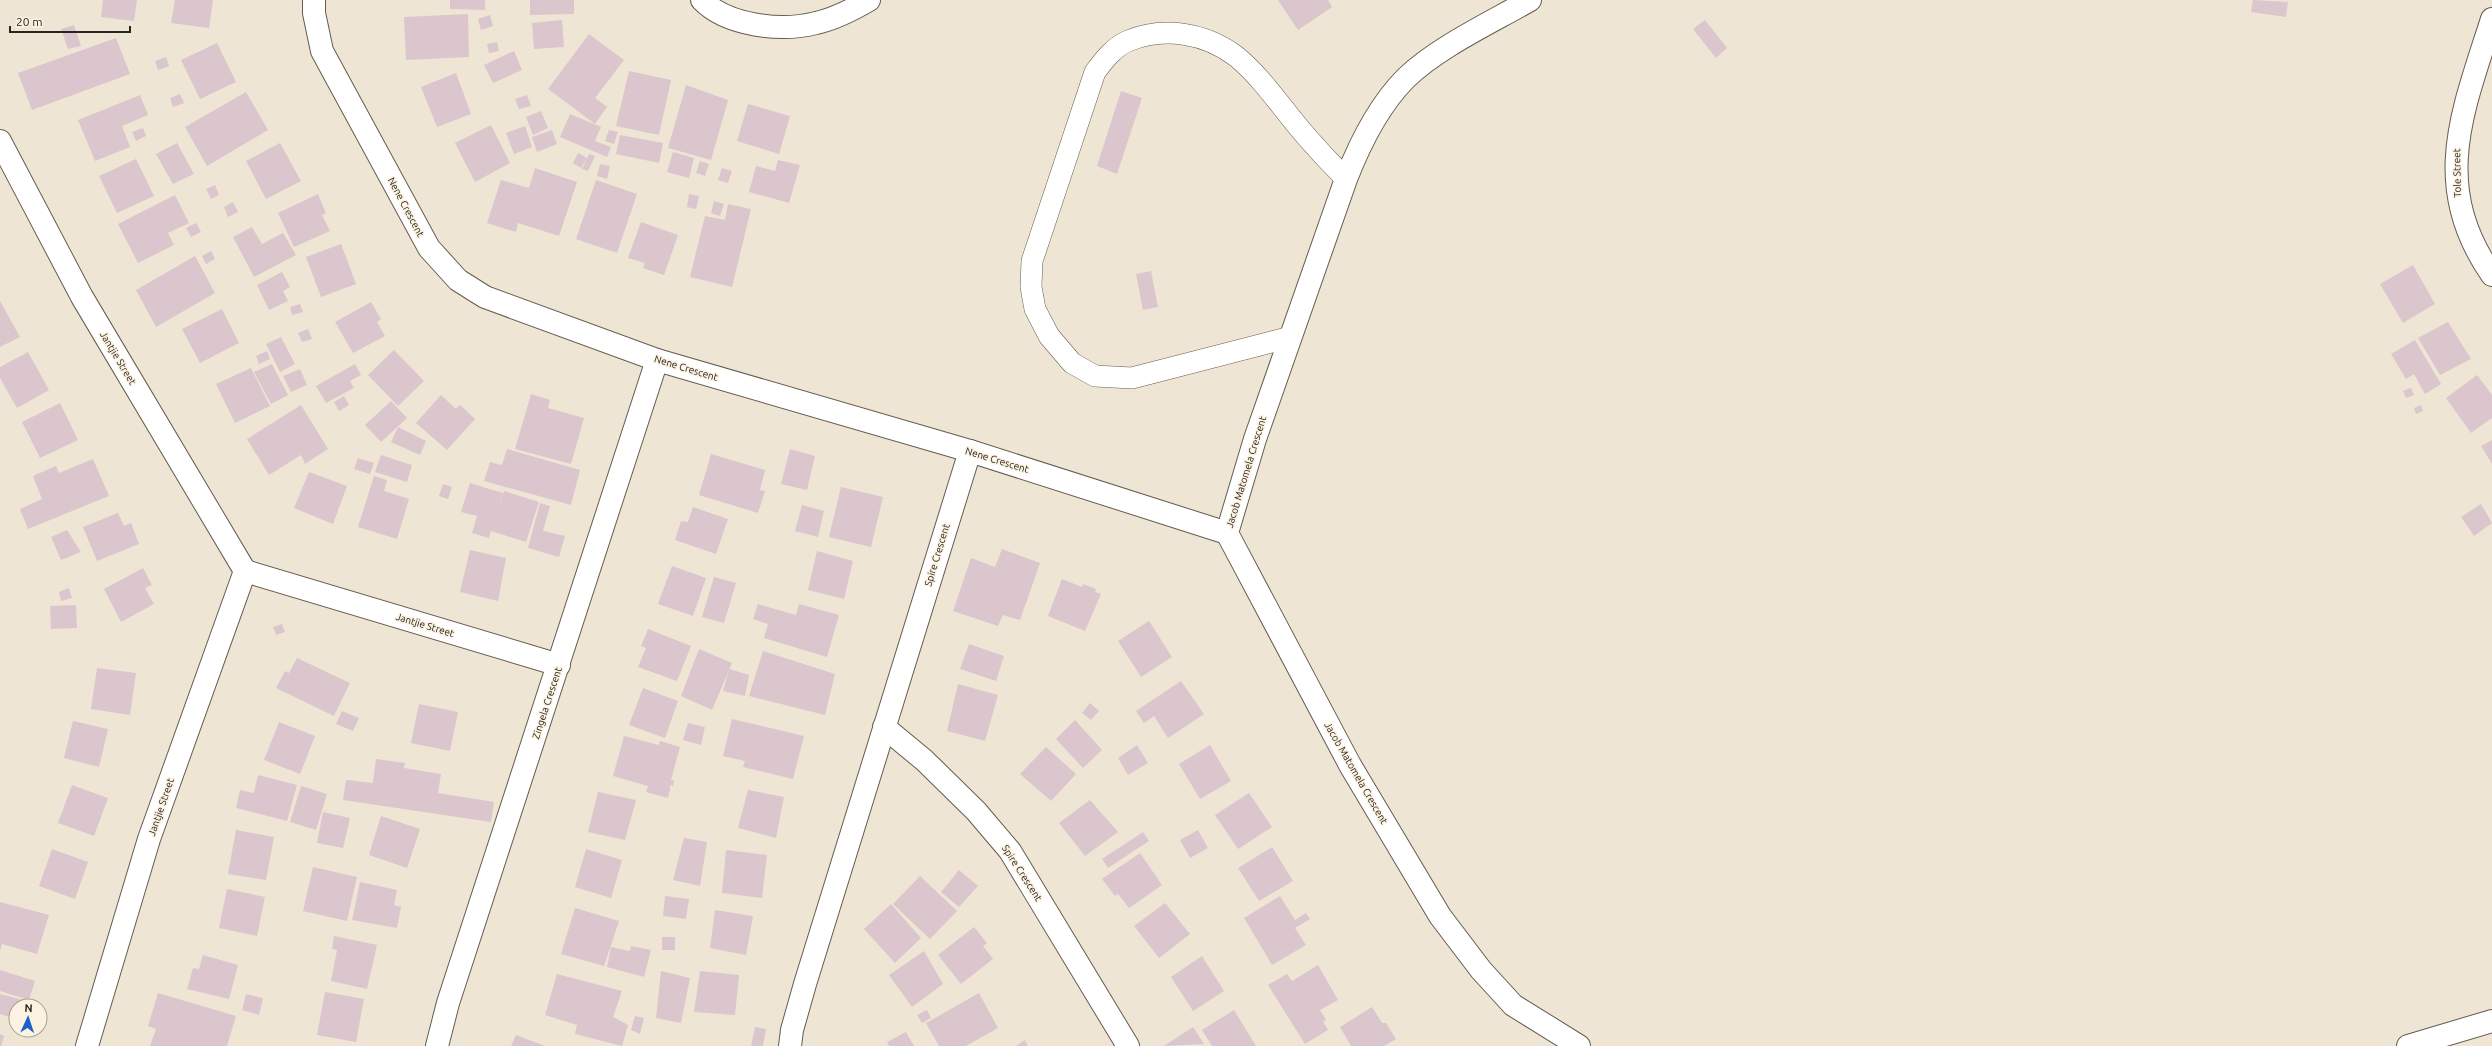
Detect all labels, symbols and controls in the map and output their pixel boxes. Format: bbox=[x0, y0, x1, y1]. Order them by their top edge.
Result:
scale bar bbox=[10, 8, 130, 34]
text: 20 m bbox=[16, 15, 43, 28]
street label: Tole Street bbox=[2451, 148, 2463, 198]
street label: Nene Crescent bbox=[386, 175, 426, 239]
street label: Jantjie Street bbox=[98, 329, 138, 387]
street label: Nene Crescent bbox=[653, 353, 719, 383]
street label: Jacob Matomela Crescent bbox=[1224, 415, 1268, 529]
street label: Nene Crescent bbox=[964, 445, 1030, 475]
street label: Spire Crescent bbox=[922, 522, 952, 588]
street label: Jantjie Street bbox=[395, 611, 455, 639]
street label: Zingela Crescent bbox=[530, 666, 564, 740]
street label: Jacob Matomela Crescent bbox=[1322, 720, 1390, 826]
street label: Jantjie Street bbox=[146, 777, 176, 837]
street label: Spire Crescent bbox=[1000, 843, 1044, 903]
north arrow bbox=[8, 998, 48, 1038]
text: N bbox=[24, 1002, 33, 1014]

